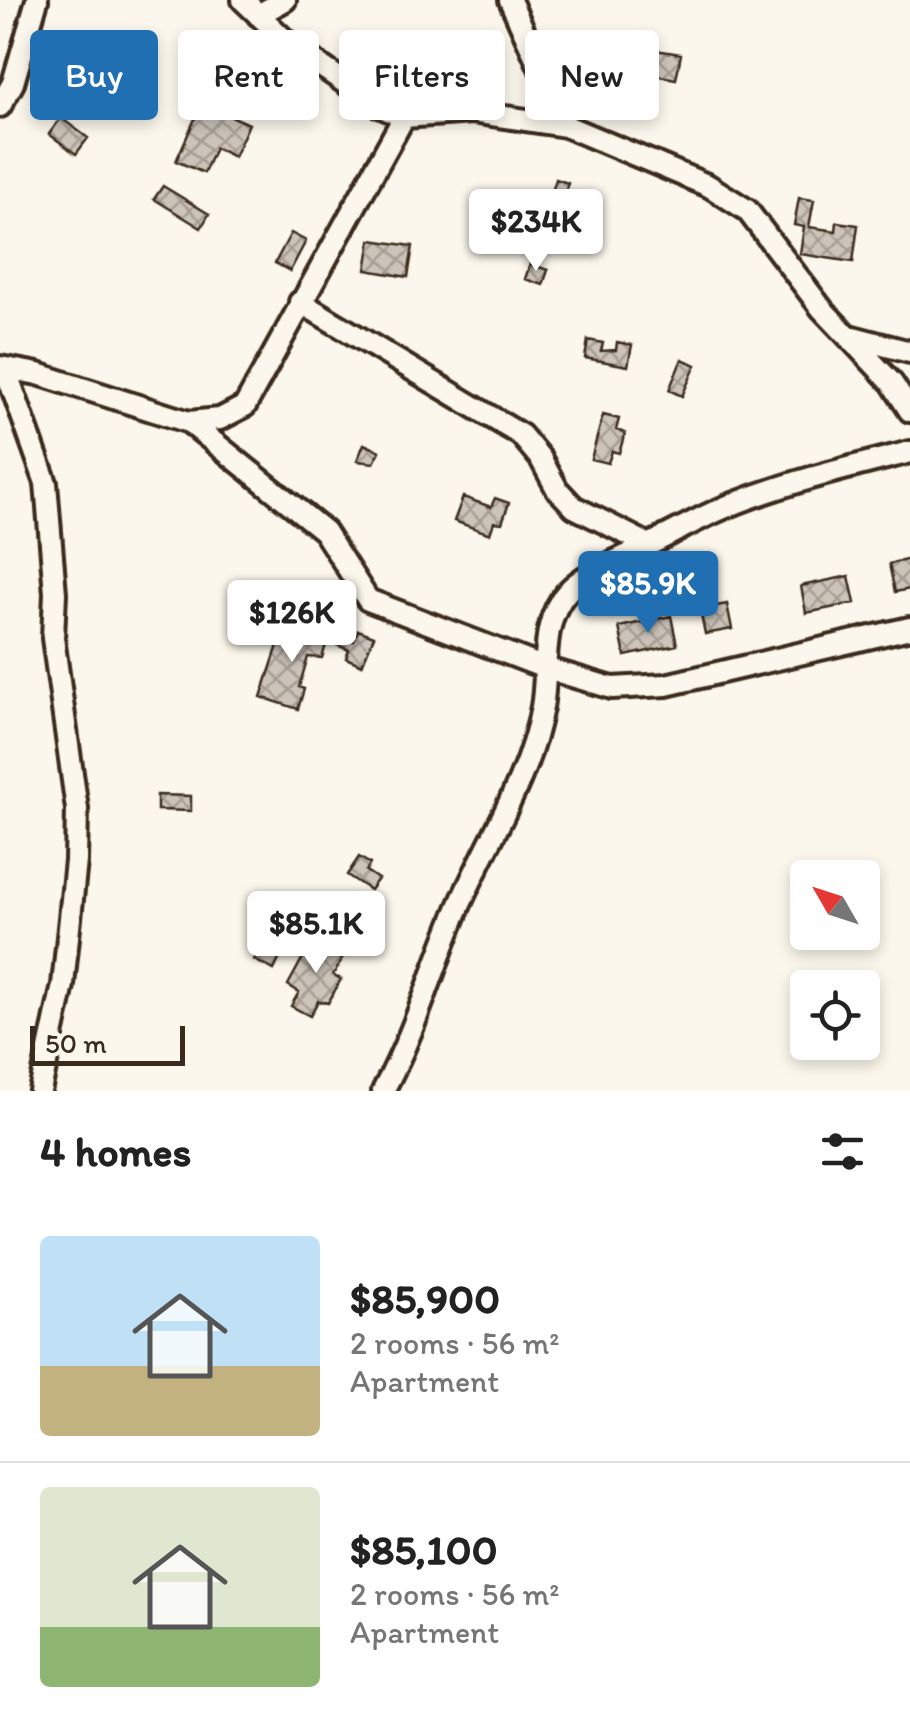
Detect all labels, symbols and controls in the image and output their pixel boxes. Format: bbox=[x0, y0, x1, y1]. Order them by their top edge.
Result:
chip: Buy bbox=[30, 30, 158, 120]
chip: Rent bbox=[178, 30, 319, 120]
chip: Filters bbox=[339, 30, 505, 120]
chip: New bbox=[525, 30, 659, 120]
pin: $234K bbox=[466, 189, 606, 274]
text: $234K bbox=[491, 202, 581, 240]
pin: $85.9K bbox=[567, 551, 729, 636]
text: $85.9K bbox=[600, 564, 696, 602]
pin: $126K bbox=[222, 580, 362, 665]
text: $126K bbox=[249, 593, 335, 631]
north arrow bbox=[790, 860, 880, 950]
map controls bbox=[790, 860, 880, 1060]
pin: $85.1K bbox=[235, 891, 397, 976]
text: $85.1K bbox=[269, 904, 363, 942]
button: locate bbox=[790, 970, 880, 1060]
scale bar bbox=[30, 1021, 185, 1066]
text: 50 m bbox=[45, 1026, 107, 1060]
icon: filters bbox=[815, 1124, 870, 1179]
text: 4 homes bbox=[40, 1126, 191, 1177]
text: $85,900 bbox=[350, 1273, 500, 1324]
icon: home bbox=[120, 1276, 240, 1396]
text: 2 rooms · 56 m² bbox=[350, 1324, 559, 1362]
text: Apartment bbox=[350, 1362, 499, 1400]
text: $85,100 bbox=[350, 1524, 498, 1575]
icon: home bbox=[120, 1527, 240, 1647]
text: 2 rooms · 56 m² bbox=[350, 1575, 559, 1613]
text: Apartment bbox=[350, 1613, 499, 1651]

